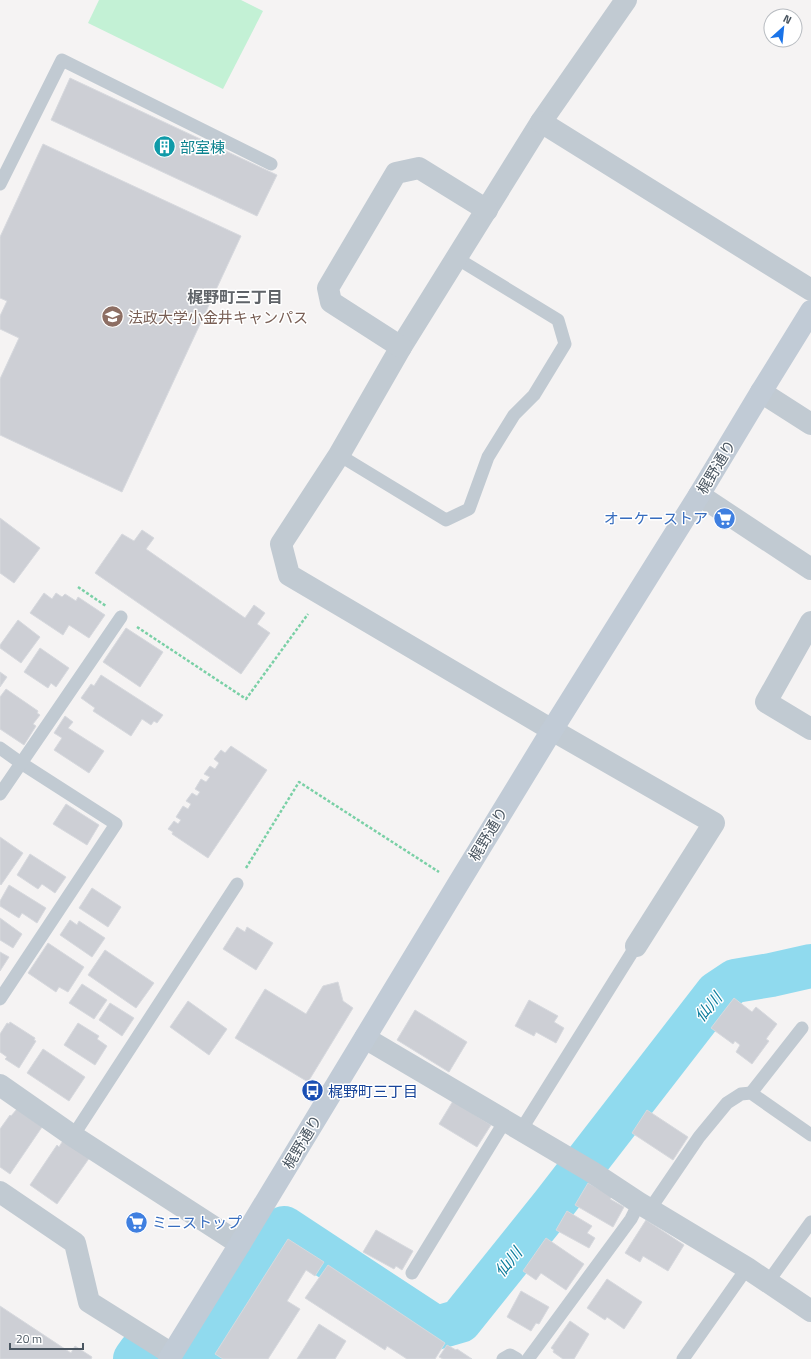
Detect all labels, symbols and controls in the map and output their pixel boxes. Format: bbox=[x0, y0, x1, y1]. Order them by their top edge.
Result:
north arrow bbox=[763, 8, 803, 48]
text: N bbox=[781, 10, 795, 28]
building icon: 部室棟 bbox=[151, 134, 177, 160]
place label: 部室棟 bbox=[180, 136, 225, 159]
district label: 梶野町三丁目 bbox=[187, 285, 283, 309]
school or university icon: 法政大学小金井キャンパス bbox=[99, 304, 125, 330]
place label: 法政大学小金井キャンパス bbox=[128, 306, 308, 329]
street label: 梶野通り bbox=[691, 435, 741, 499]
supermarket icon: オーケーストア bbox=[711, 505, 737, 531]
place label: オーケーストア bbox=[604, 507, 708, 530]
street label: 梶野通り bbox=[463, 802, 513, 866]
water label: 仙川 bbox=[689, 986, 729, 1027]
bus stop icon: 梶野町三丁目 bbox=[300, 1078, 326, 1104]
place label: 梶野町三丁目 bbox=[328, 1080, 418, 1103]
street label: 梶野通り bbox=[277, 1110, 327, 1174]
supermarket icon: ミニストップ bbox=[123, 1209, 149, 1235]
place label: ミニストップ bbox=[152, 1211, 242, 1234]
water label: 仙川 bbox=[489, 1240, 529, 1282]
scale bar bbox=[10, 1325, 83, 1351]
text: 20 m bbox=[16, 1329, 42, 1348]

